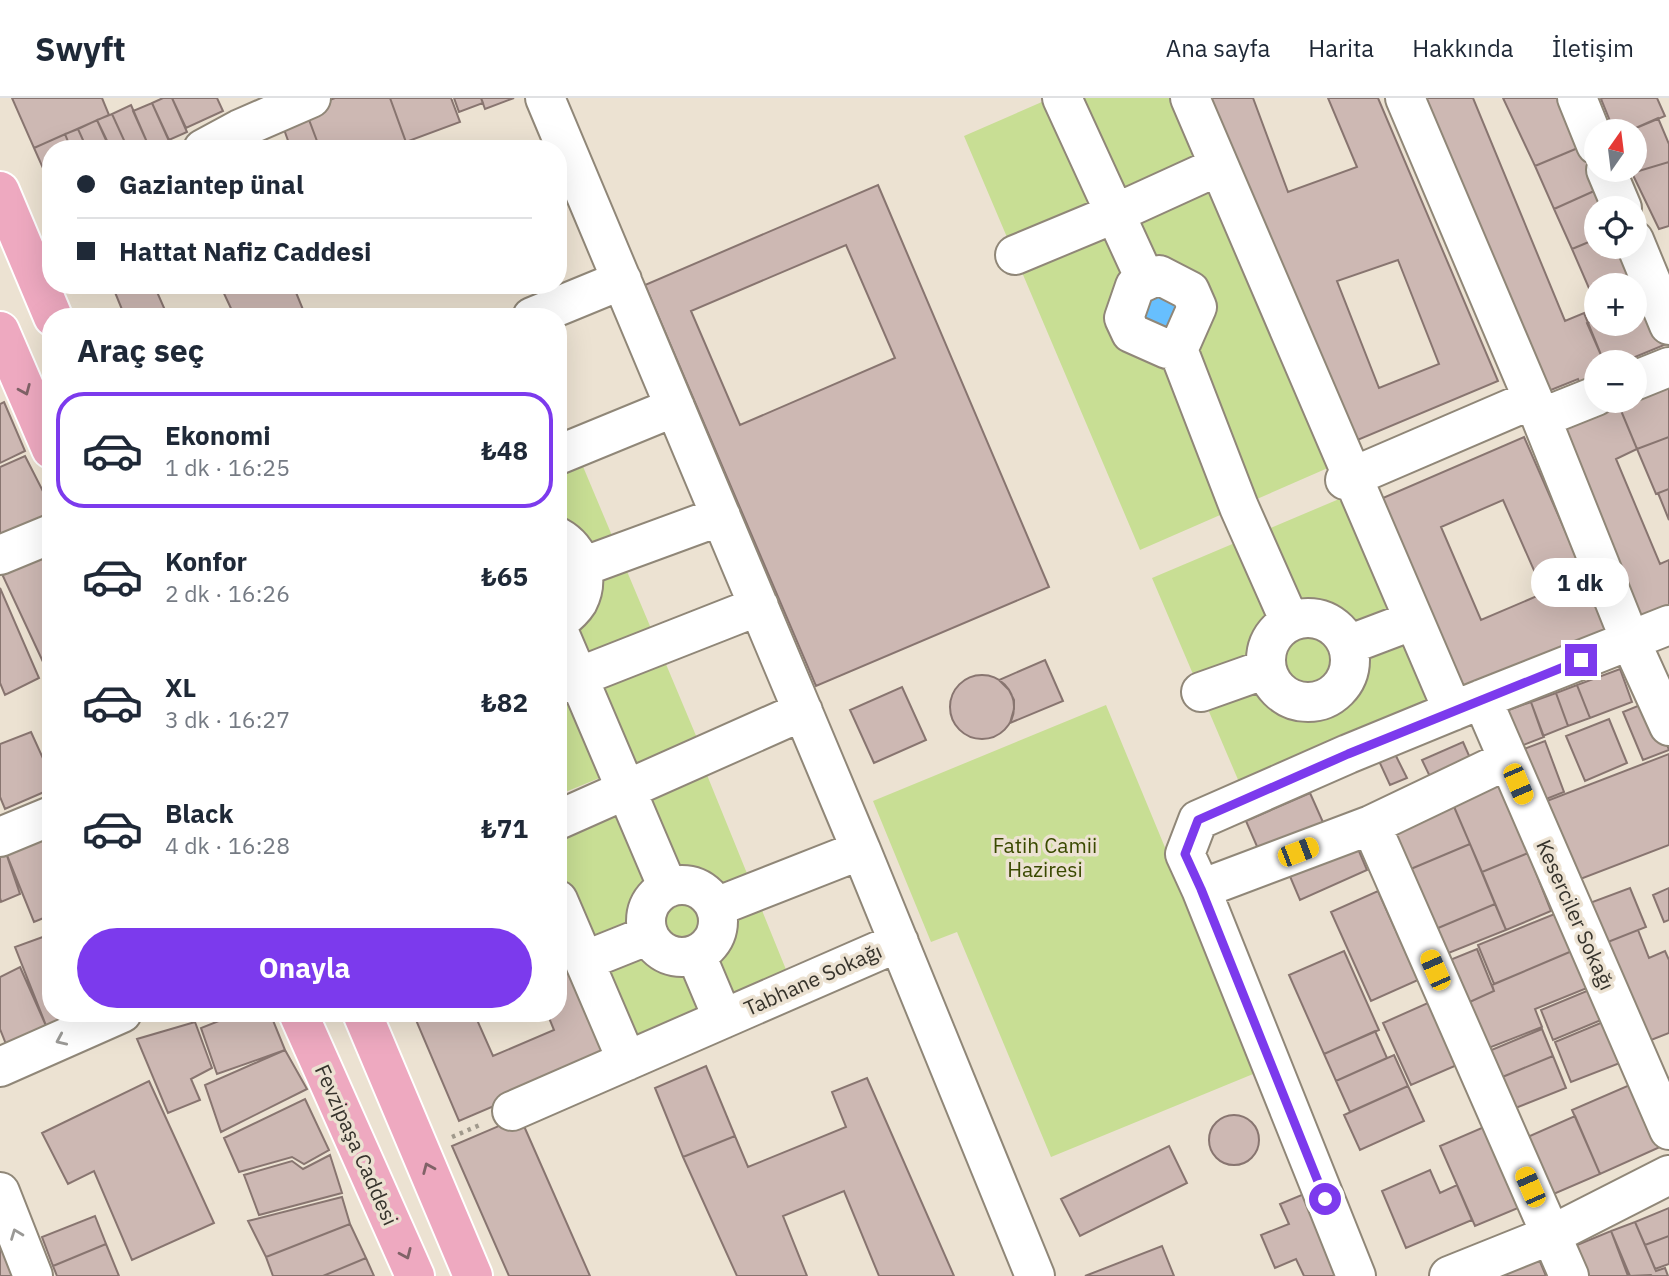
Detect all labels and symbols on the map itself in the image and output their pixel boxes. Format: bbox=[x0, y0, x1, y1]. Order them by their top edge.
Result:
north arrow bbox=[1584, 119, 1647, 182]
one-way arrow bbox=[17, 383, 31, 395]
callout: 1 dk bbox=[1532, 559, 1630, 608]
route end bbox=[1565, 644, 1597, 676]
car bbox=[1501, 761, 1536, 807]
park label: Fatih Camii Haziresi bbox=[993, 831, 1097, 883]
car bbox=[1275, 835, 1322, 869]
street label: Keserciler Sokağı bbox=[1530, 835, 1622, 994]
street label: Tabhane Sokağı bbox=[739, 936, 886, 1022]
car bbox=[1417, 947, 1454, 993]
one-way arrow bbox=[56, 1032, 68, 1046]
street label: Fevzipaşa Caddesi bbox=[309, 1060, 405, 1229]
one-way arrow bbox=[422, 1162, 436, 1174]
car bbox=[1512, 1164, 1549, 1210]
route start bbox=[1309, 1183, 1341, 1215]
one-way arrow bbox=[11, 1229, 25, 1241]
one-way arrow bbox=[398, 1247, 412, 1260]

